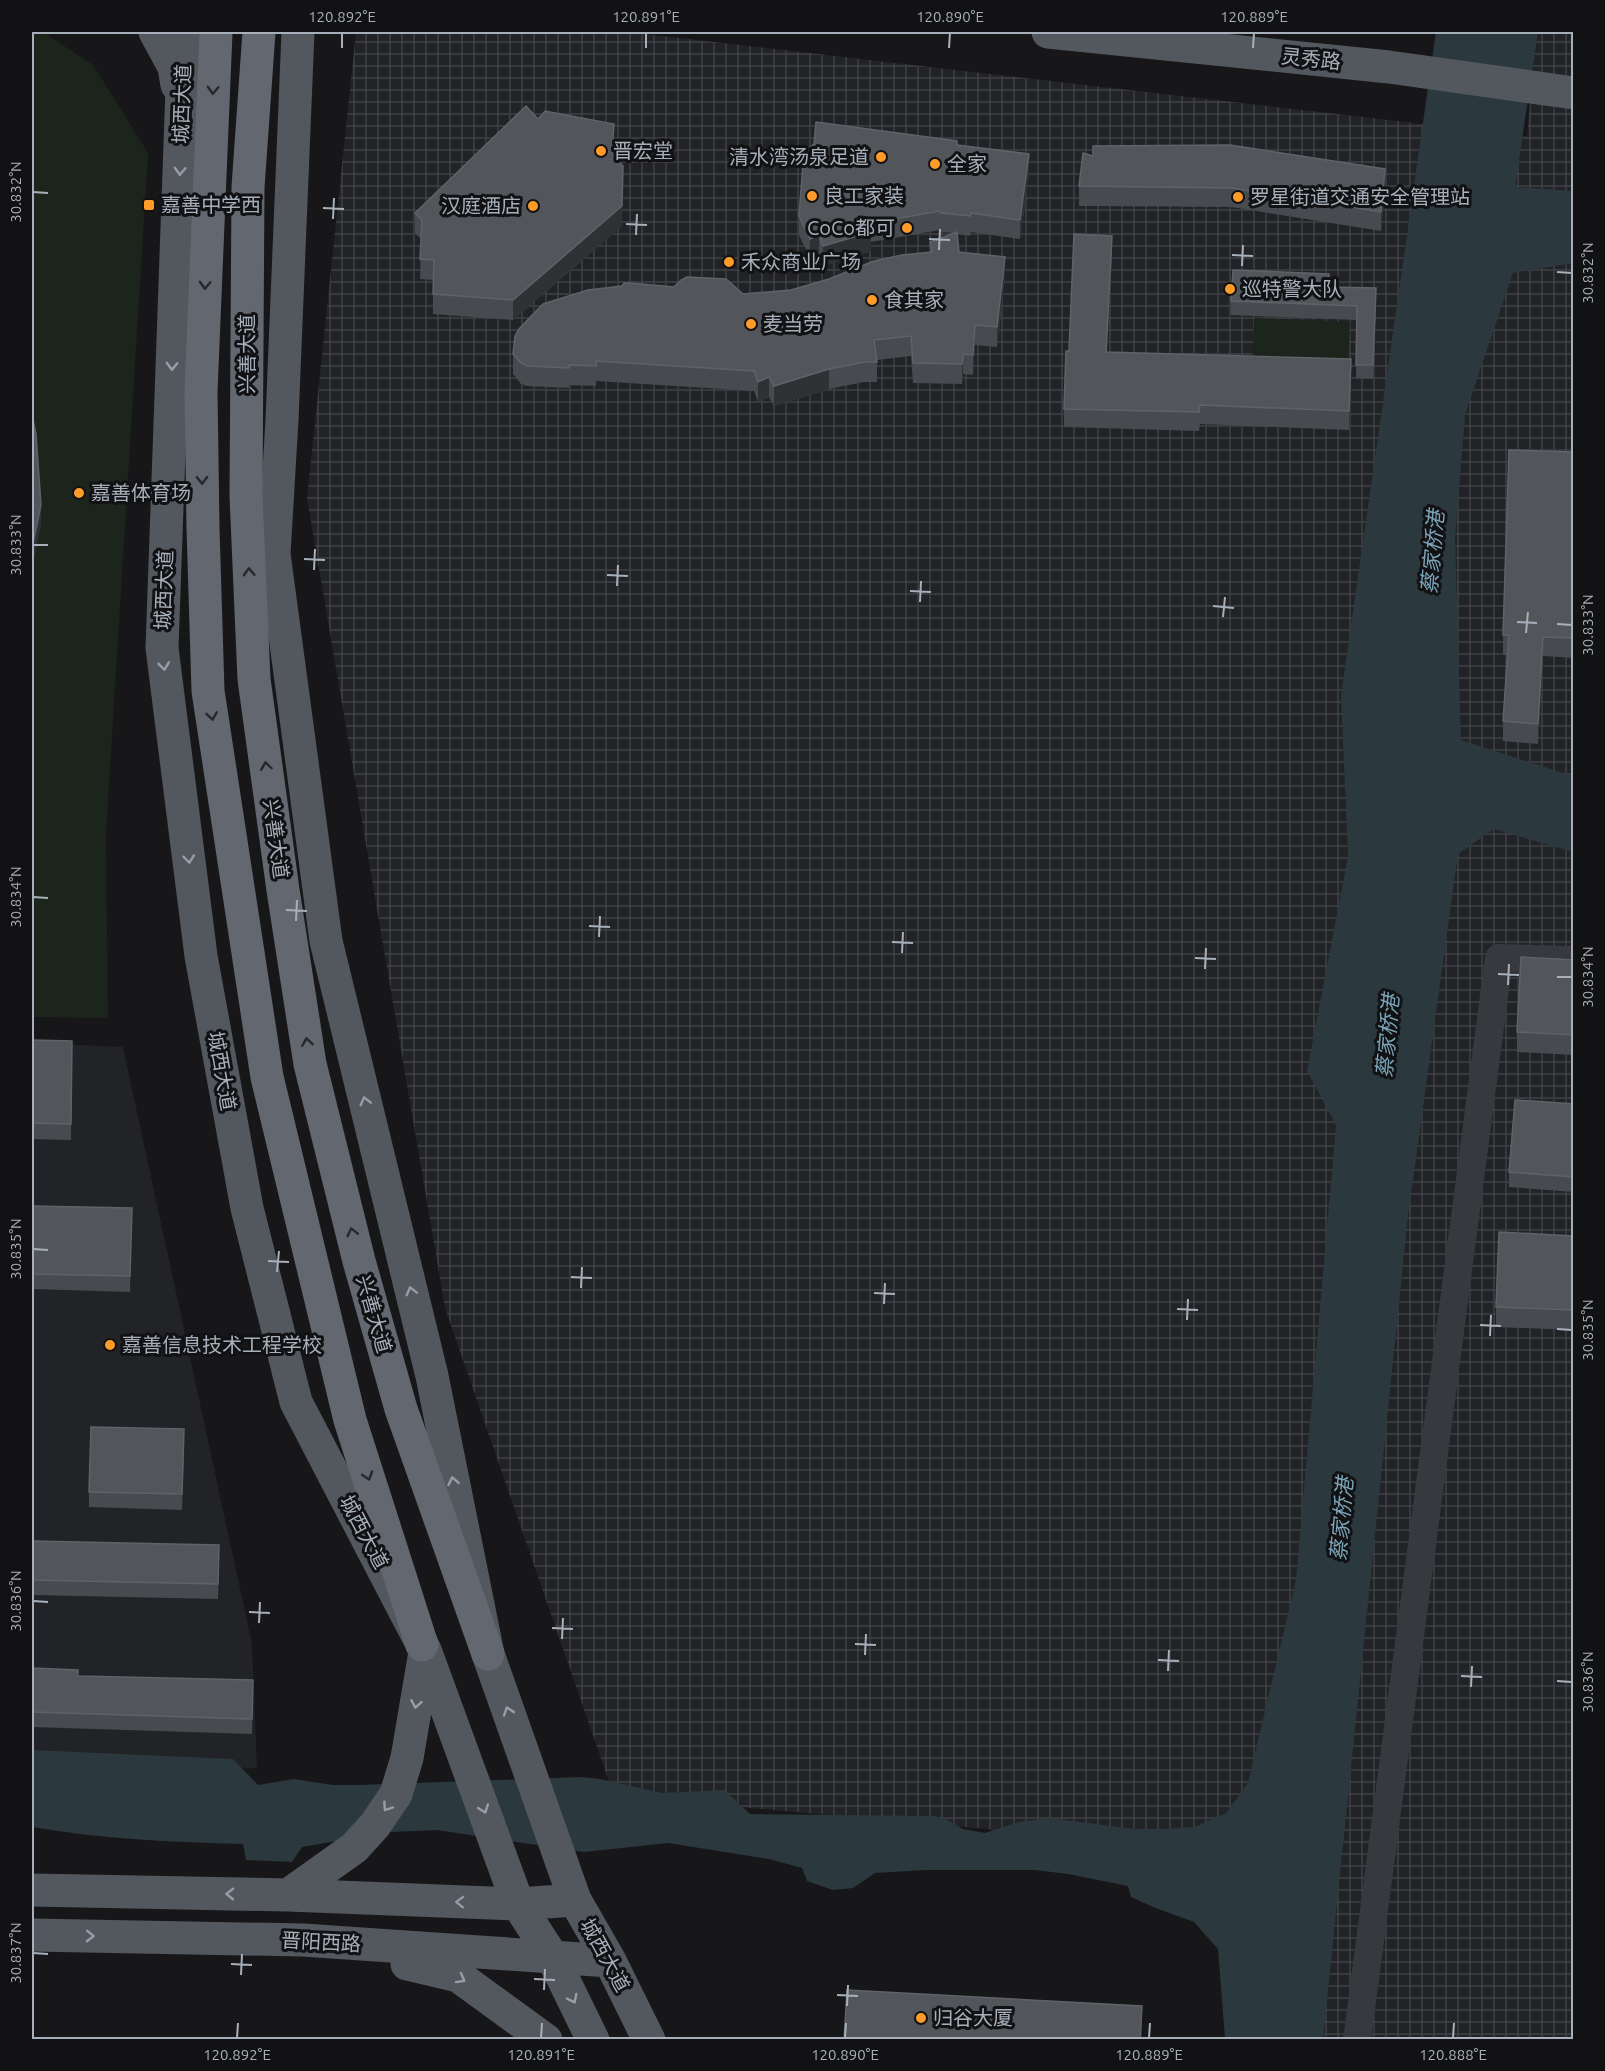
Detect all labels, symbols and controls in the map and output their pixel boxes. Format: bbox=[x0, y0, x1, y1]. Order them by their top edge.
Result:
text: 120.892°E bbox=[308, 8, 376, 25]
text: 120.891°E bbox=[612, 8, 680, 25]
text: 120.890°E bbox=[916, 8, 984, 25]
text: 120.889°E bbox=[1220, 8, 1288, 25]
street label: 灵秀路 bbox=[1280, 44, 1342, 73]
street label: 城西大道 bbox=[169, 64, 194, 144]
one-way arrow bbox=[207, 85, 220, 94]
place label: 晋宏堂 bbox=[613, 139, 673, 162]
marker: 晋宏堂 bbox=[594, 144, 608, 158]
place label: 清水湾汤泉足道 bbox=[729, 145, 869, 168]
marker: 清水湾汤泉足道 bbox=[874, 150, 888, 164]
place label: 全家 bbox=[947, 152, 987, 175]
marker: 全家 bbox=[928, 157, 942, 171]
text: 30.832°N bbox=[7, 161, 24, 223]
one-way arrow bbox=[173, 167, 186, 176]
place label: 良工家装 bbox=[824, 184, 904, 207]
place label: 罗星街道交通安全管理站 bbox=[1250, 185, 1470, 208]
marker: 良工家装 bbox=[805, 189, 819, 203]
marker: 罗星街道交通安全管理站 bbox=[1231, 190, 1245, 204]
place label: 嘉善中学西 bbox=[161, 193, 261, 216]
place label: 汉庭酒店 bbox=[441, 194, 521, 217]
marker: 嘉善中学西 bbox=[142, 198, 156, 212]
marker: 汉庭酒店 bbox=[526, 199, 540, 213]
place label: CoCo都可 bbox=[807, 216, 895, 239]
marker: CoCo都可 bbox=[900, 221, 914, 235]
text: 30.832°N bbox=[1579, 242, 1596, 304]
place label: 禾众商业广场 bbox=[741, 250, 861, 273]
marker: 禾众商业广场 bbox=[722, 255, 736, 269]
place label: 巡特警大队 bbox=[1242, 277, 1342, 300]
one-way arrow bbox=[199, 280, 212, 289]
marker: 巡特警大队 bbox=[1223, 282, 1237, 296]
place label: 食其家 bbox=[884, 288, 944, 311]
marker: 食其家 bbox=[865, 293, 879, 307]
place label: 麦当劳 bbox=[763, 312, 823, 335]
street label: 兴善大道 bbox=[235, 314, 258, 394]
marker: 麦当劳 bbox=[744, 317, 758, 331]
one-way arrow bbox=[165, 362, 178, 371]
one-way arrow bbox=[196, 475, 208, 484]
place label: 嘉善体育场 bbox=[91, 481, 191, 504]
marker: 嘉善体育场 bbox=[72, 486, 86, 500]
water label: 蔡家桥港 bbox=[1416, 506, 1448, 595]
text: 30.833°N bbox=[7, 514, 24, 576]
street label: 城西大道 bbox=[151, 550, 176, 630]
one-way arrow bbox=[243, 567, 256, 576]
text: 30.833°N bbox=[1579, 594, 1596, 656]
one-way arrow bbox=[158, 661, 170, 670]
one-way arrow bbox=[205, 712, 217, 721]
one-way arrow bbox=[260, 761, 273, 771]
street label: 兴善大道 bbox=[260, 798, 293, 880]
one-way arrow bbox=[182, 855, 195, 864]
text: 30.834°N bbox=[7, 866, 24, 928]
text: 30.834°N bbox=[1579, 946, 1596, 1008]
water label: 蔡家桥港 bbox=[1371, 990, 1403, 1079]
street label: 城西大道 bbox=[204, 1030, 241, 1112]
one-way arrow bbox=[301, 1037, 313, 1047]
one-way arrow bbox=[360, 1096, 373, 1106]
text: 30.835°N bbox=[7, 1218, 24, 1280]
one-way arrow bbox=[346, 1227, 359, 1237]
street label: 兴善大道 bbox=[352, 1272, 397, 1355]
one-way arrow bbox=[406, 1286, 419, 1296]
text: 30.835°N bbox=[1579, 1299, 1596, 1361]
place label: 嘉善信息技术工程学校 bbox=[122, 1333, 322, 1356]
marker: 嘉善信息技术工程学校 bbox=[103, 1338, 117, 1352]
one-way arrow bbox=[361, 1470, 374, 1481]
water label: 蔡家桥港 bbox=[1325, 1473, 1357, 1562]
one-way arrow bbox=[447, 1476, 460, 1486]
street label: 城西大道 bbox=[336, 1491, 393, 1572]
text: 30.836°N bbox=[7, 1570, 24, 1632]
text: 30.836°N bbox=[1579, 1651, 1596, 1713]
one-way arrow bbox=[411, 1699, 423, 1709]
one-way arrow bbox=[503, 1706, 516, 1717]
one-way arrow bbox=[383, 1800, 394, 1811]
one-way arrow bbox=[476, 1803, 489, 1814]
one-way arrow bbox=[225, 1887, 234, 1900]
one-way arrow bbox=[455, 1895, 464, 1908]
street label: 城西大道 bbox=[576, 1914, 635, 1995]
text: 30.837°N bbox=[7, 1922, 24, 1984]
street label: 晋阳西路 bbox=[280, 1928, 362, 1955]
one-way arrow bbox=[85, 1930, 94, 1942]
one-way arrow bbox=[455, 1972, 465, 1983]
one-way arrow bbox=[566, 1992, 577, 2003]
place label: 归谷大厦 bbox=[933, 2006, 1013, 2029]
marker: 归谷大厦 bbox=[914, 2011, 928, 2025]
text: 120.892°E bbox=[203, 2046, 271, 2063]
text: 120.891°E bbox=[507, 2046, 575, 2063]
text: 120.890°E bbox=[811, 2046, 879, 2063]
text: 120.889°E bbox=[1115, 2046, 1183, 2063]
text: 120.888°E bbox=[1419, 2046, 1487, 2063]

